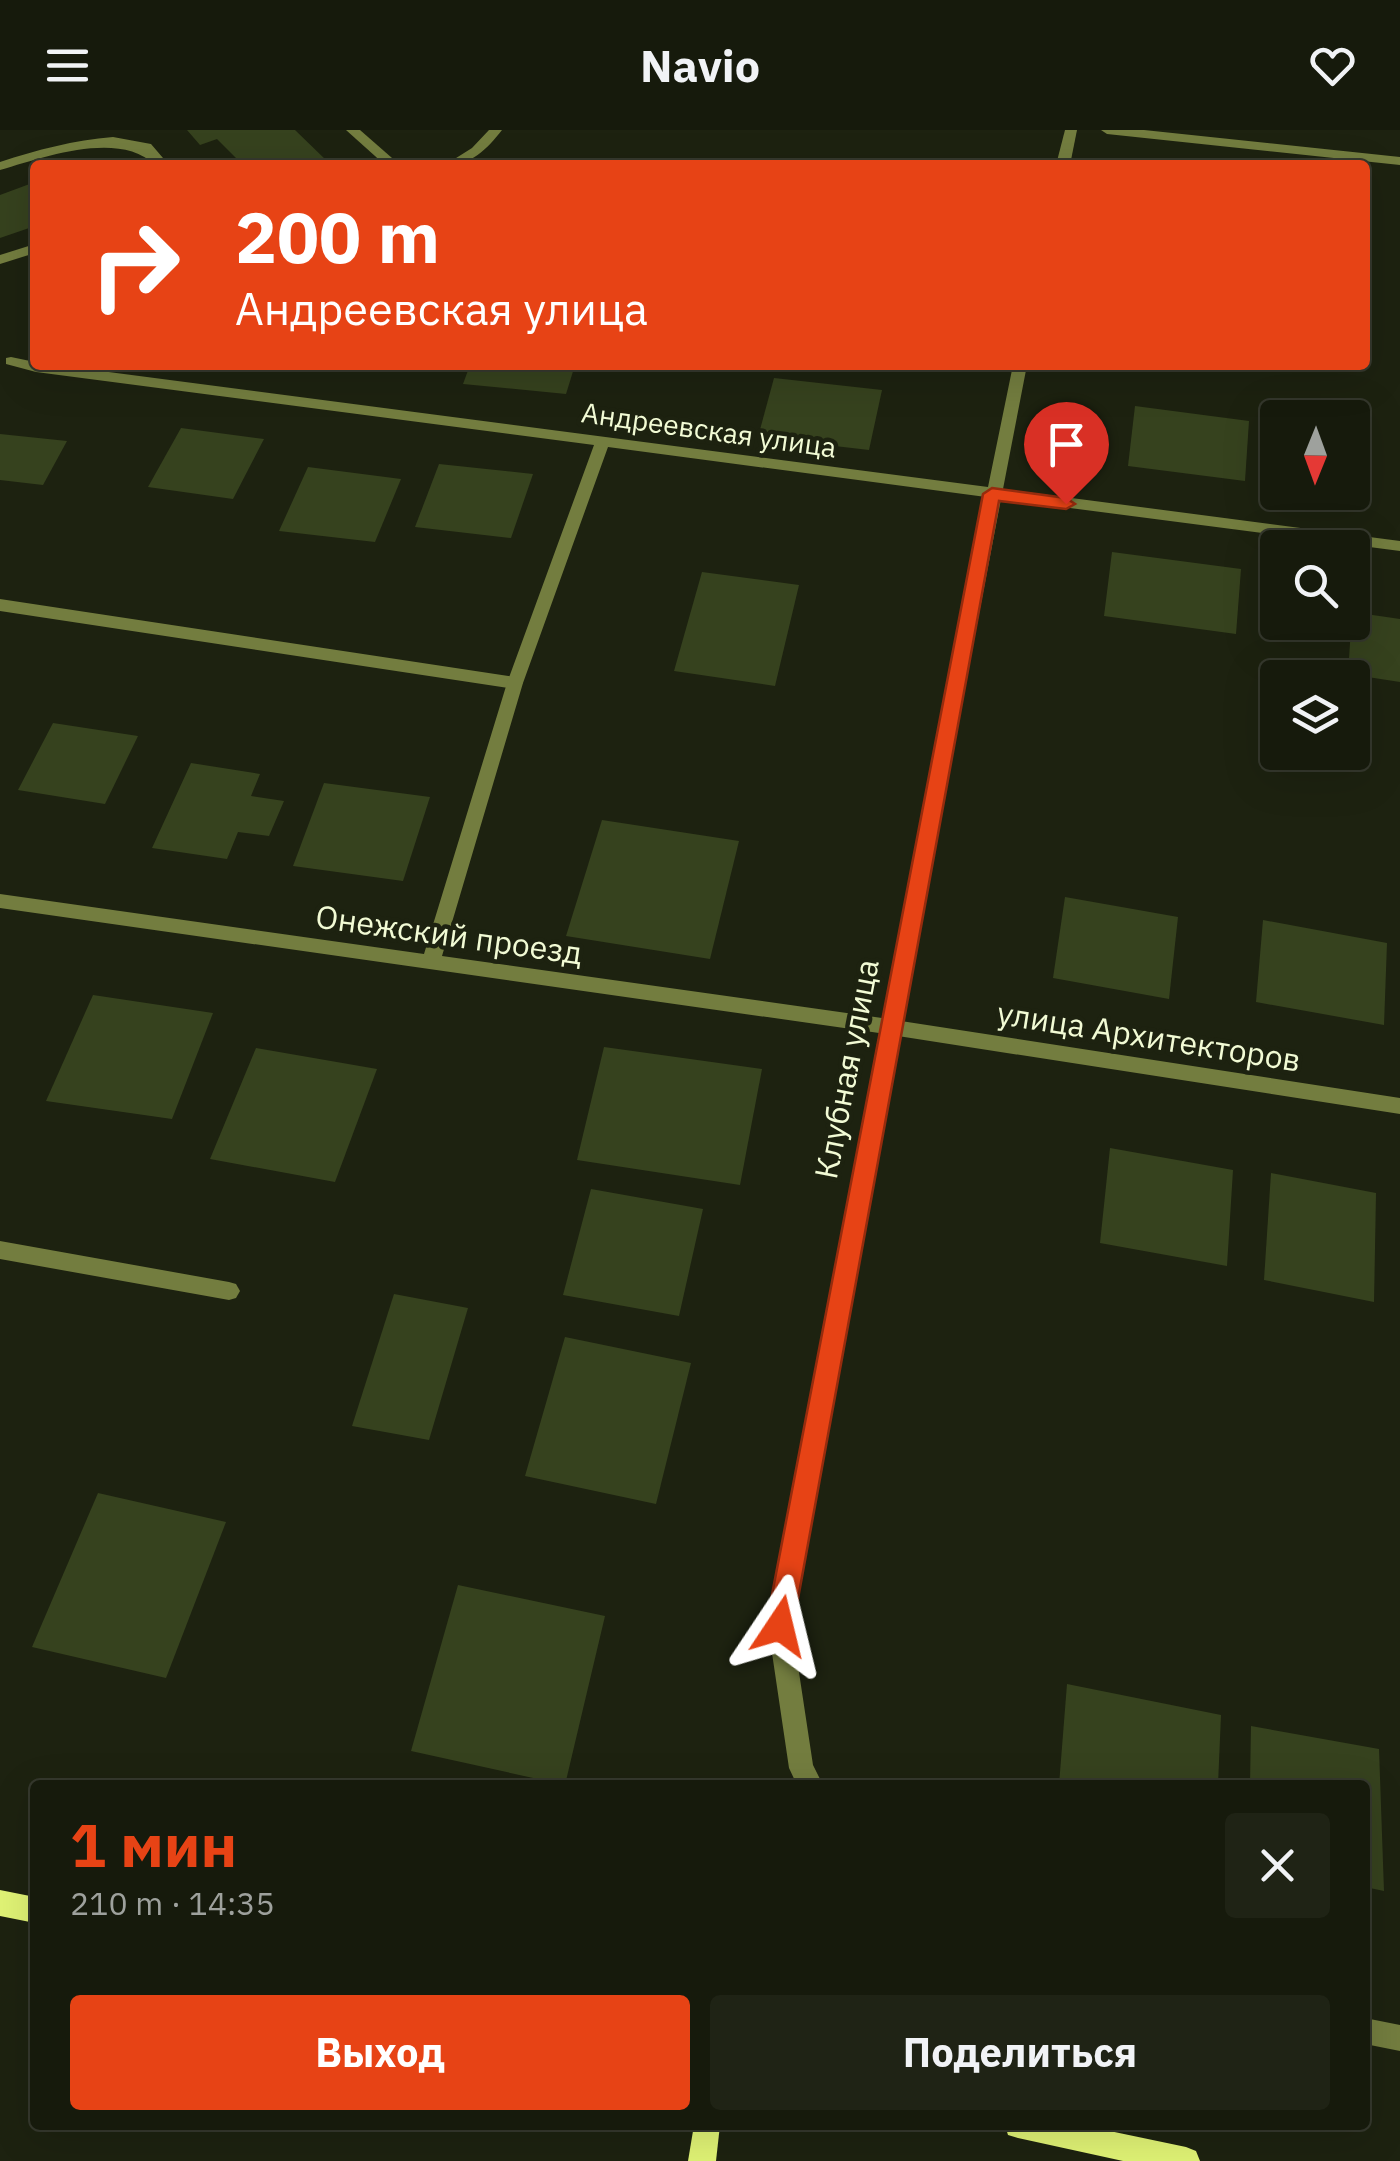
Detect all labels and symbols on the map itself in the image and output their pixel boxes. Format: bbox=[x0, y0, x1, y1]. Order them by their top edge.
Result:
street label: Андреевская улица bbox=[579, 393, 839, 466]
north arrow bbox=[1260, 400, 1370, 510]
pin bbox=[1024, 402, 1109, 505]
street label: Онежский проезд bbox=[313, 894, 585, 974]
street label: Клубная улица bbox=[804, 956, 888, 1182]
street label: улица Архитекторов bbox=[994, 991, 1304, 1081]
position arrow bbox=[728, 1574, 832, 1678]

